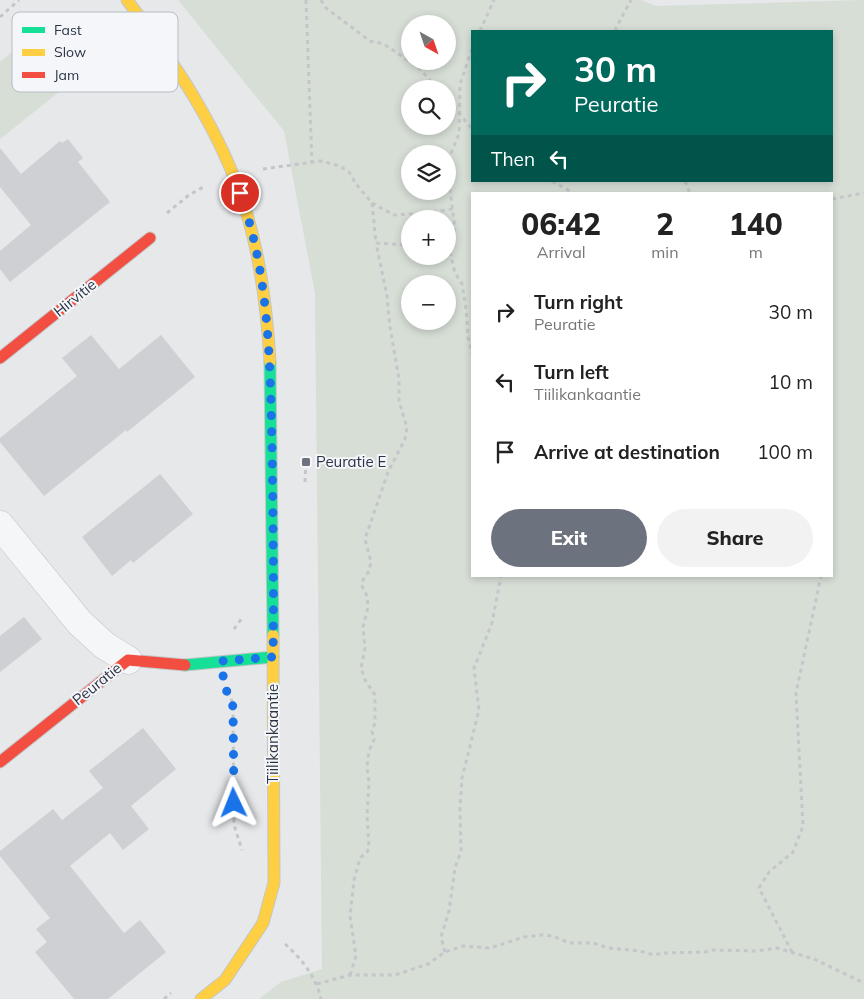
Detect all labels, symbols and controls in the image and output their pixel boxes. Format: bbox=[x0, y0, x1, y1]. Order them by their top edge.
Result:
legend bbox=[12, 12, 178, 92]
north arrow bbox=[401, 15, 456, 70]
map controls bbox=[401, 15, 456, 330]
text: Fast bbox=[54, 21, 82, 39]
text: Slow bbox=[54, 43, 86, 61]
text: 30 m bbox=[574, 47, 657, 91]
icon: right bbox=[491, 50, 556, 115]
text: Jam bbox=[54, 66, 79, 84]
button: search bbox=[401, 80, 456, 135]
text: Peuratie bbox=[574, 90, 658, 118]
button: layers bbox=[401, 145, 456, 200]
icon: left bbox=[545, 145, 573, 173]
text: Then bbox=[491, 147, 535, 171]
pin bbox=[219, 172, 261, 214]
icon: arrive bbox=[226, 179, 254, 207]
text: 06:42 bbox=[521, 205, 601, 243]
text: 2 bbox=[656, 205, 674, 243]
text: 140 bbox=[729, 205, 783, 243]
button: + bbox=[401, 210, 456, 265]
text: Arrival bbox=[537, 242, 586, 262]
text: min bbox=[651, 242, 679, 262]
text: m bbox=[749, 242, 763, 262]
street label: Hirvitie bbox=[49, 275, 100, 321]
button: − bbox=[401, 275, 456, 330]
text: Turn right bbox=[534, 290, 623, 314]
icon: right bbox=[491, 298, 519, 326]
text: 30 m bbox=[769, 300, 813, 324]
text: Peuratie bbox=[534, 314, 595, 334]
text: Turn left bbox=[534, 360, 609, 384]
icon: left bbox=[491, 368, 519, 396]
text: 10 m bbox=[769, 370, 813, 394]
text: Tiilikankaantie bbox=[534, 384, 641, 404]
icon: arrive bbox=[491, 438, 519, 466]
text: Arrive at destination bbox=[534, 440, 720, 464]
text: 100 m bbox=[757, 440, 813, 464]
place label: Peuratie E bbox=[316, 452, 387, 471]
marker: Peuratie E bbox=[300, 456, 312, 468]
button: Exit bbox=[491, 509, 647, 567]
button: Share bbox=[657, 509, 813, 567]
street label: Peuratie bbox=[68, 658, 125, 709]
street label: Tiilikankaantie bbox=[263, 684, 282, 784]
position arrow bbox=[207, 776, 259, 828]

